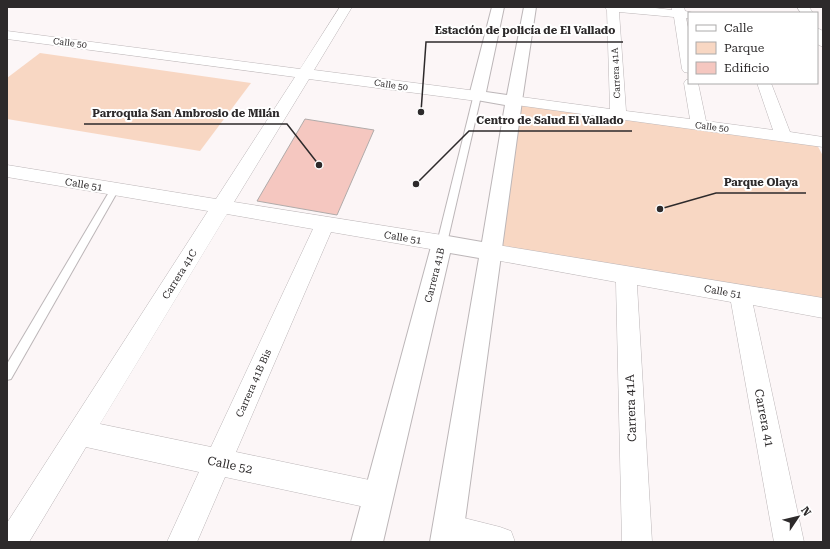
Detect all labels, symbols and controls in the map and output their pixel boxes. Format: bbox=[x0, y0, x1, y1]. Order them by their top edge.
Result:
legend bbox=[688, 12, 818, 84]
callout: Estación de policía de El Vallado bbox=[426, 19, 623, 42]
text: Calle bbox=[724, 21, 754, 35]
text: Estación de policía de El Vallado bbox=[435, 24, 615, 37]
street label: Calle 50 bbox=[52, 36, 88, 50]
text: Parque bbox=[724, 41, 765, 55]
street label: Carrera 41A bbox=[610, 47, 622, 99]
text: Edificio bbox=[724, 61, 769, 75]
street label: Calle 50 bbox=[373, 78, 409, 92]
callout: Parroquia San Ambrosio de Milán bbox=[84, 101, 287, 124]
text: Parroquia San Ambrosio de Milán bbox=[92, 107, 280, 120]
callout: Centro de Salud El Vallado bbox=[469, 108, 632, 131]
text: Centro de Salud El Vallado bbox=[476, 114, 624, 127]
street label: Calle 50 bbox=[694, 120, 730, 134]
callout: Parque Olaya bbox=[716, 170, 806, 193]
street label: Calle 51 bbox=[64, 176, 104, 193]
text: Parque Olaya bbox=[724, 176, 799, 189]
street label: Calle 51 bbox=[383, 229, 423, 246]
street label: Carrera 41B bbox=[422, 246, 447, 304]
street label: Carrera 41C bbox=[160, 247, 199, 301]
street label: Calle 51 bbox=[703, 283, 743, 300]
street label: Carrera 41B Bis bbox=[234, 347, 273, 419]
street label: Carrera 41A bbox=[623, 373, 639, 442]
street label: Carrera 41 bbox=[751, 388, 777, 449]
street label: Calle 52 bbox=[206, 453, 254, 477]
north arrow bbox=[778, 497, 818, 537]
text: N bbox=[798, 504, 814, 519]

